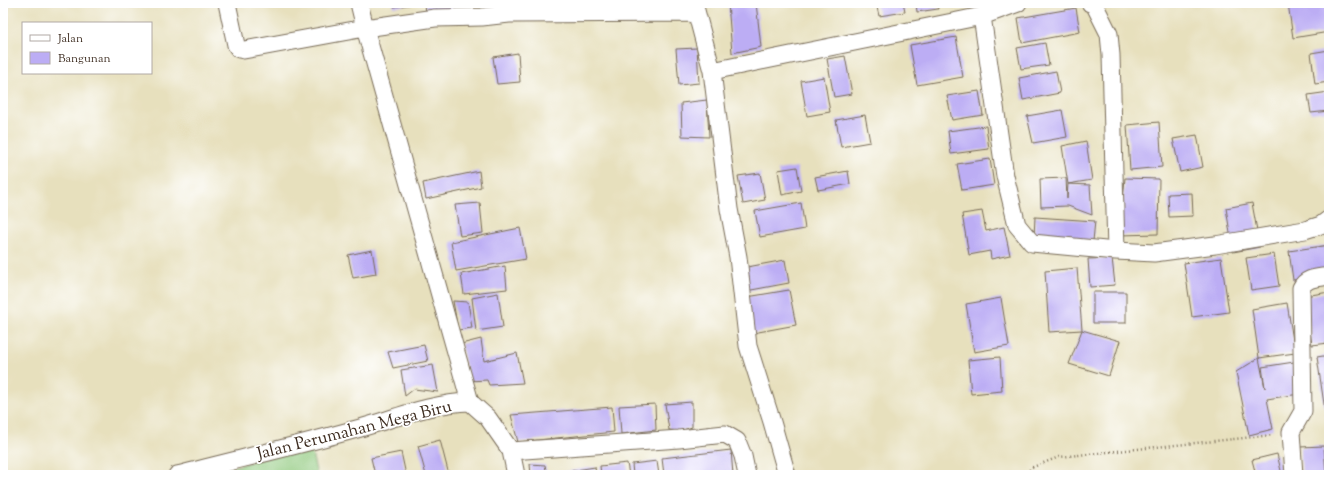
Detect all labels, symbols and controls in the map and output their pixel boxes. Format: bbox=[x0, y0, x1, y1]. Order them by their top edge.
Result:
legend bbox=[22, 22, 152, 74]
text: Jalan bbox=[57, 30, 83, 48]
text: Bangunan bbox=[58, 50, 111, 68]
street label: Jalan Perumahan Mega Biru bbox=[254, 395, 455, 467]

